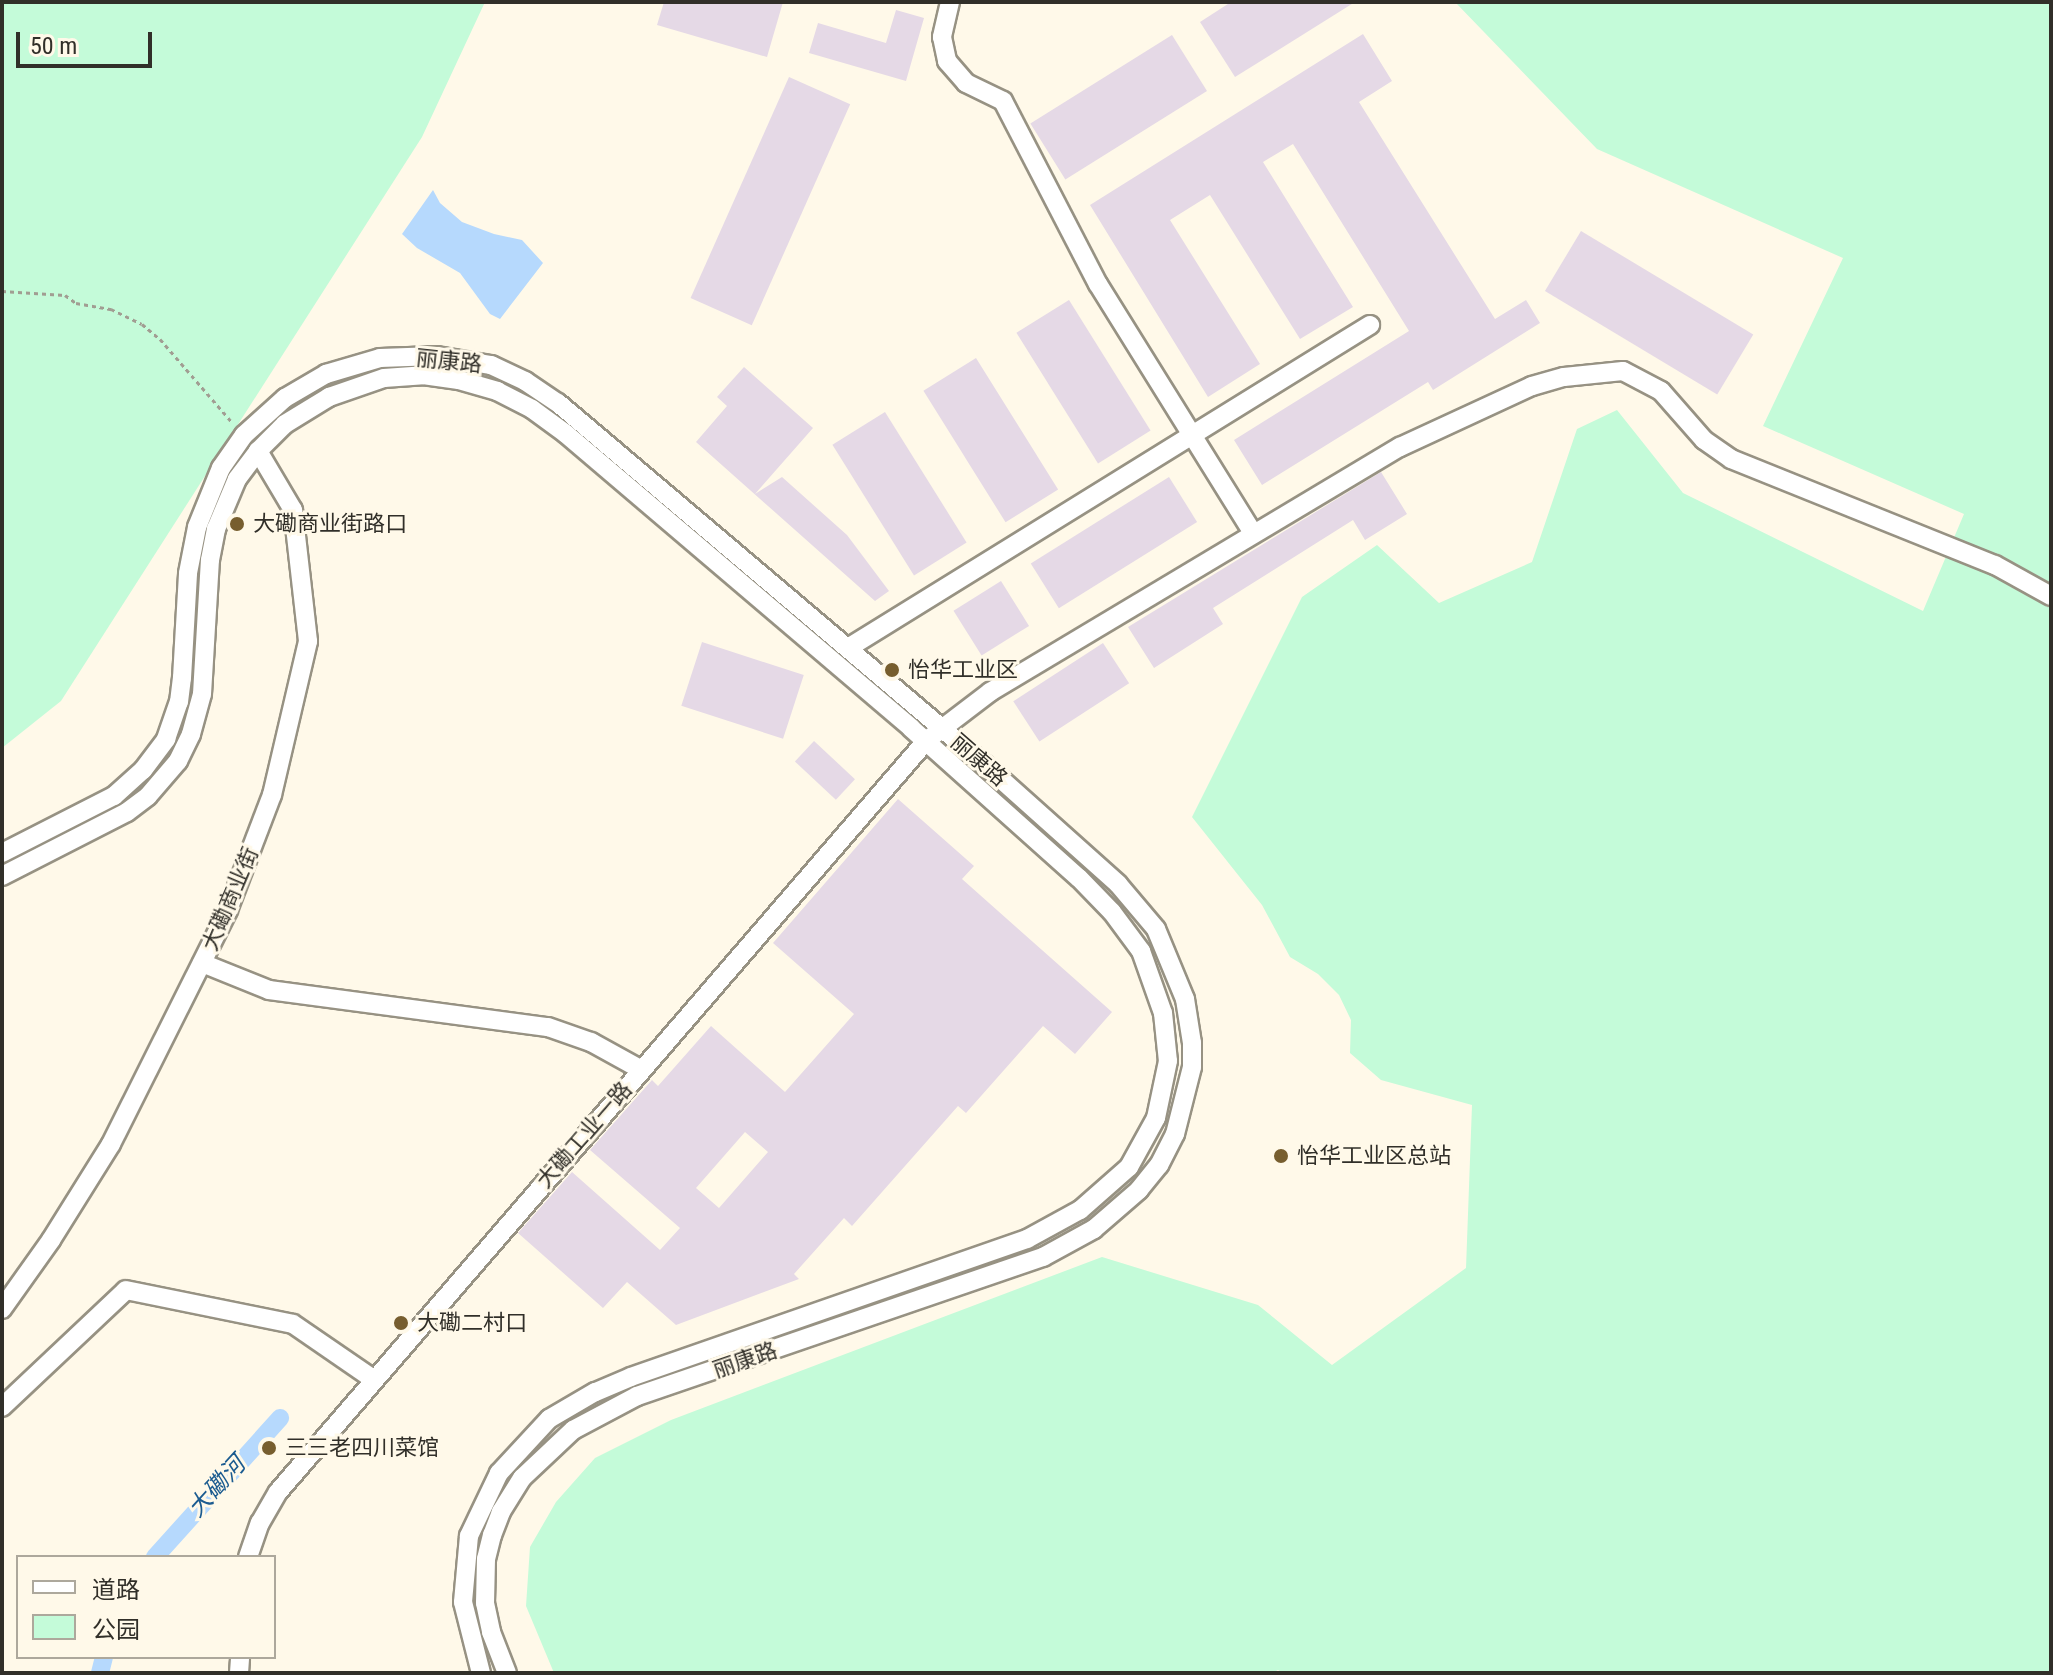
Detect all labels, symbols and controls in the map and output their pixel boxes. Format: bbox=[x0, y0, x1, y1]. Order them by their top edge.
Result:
scale bar bbox=[20, 16, 156, 66]
text: 50 m bbox=[30, 32, 77, 60]
street label: 丽康路 bbox=[415, 344, 483, 378]
place label: 大磡商业街路口 bbox=[253, 511, 407, 537]
marker: 大磡商业街路口 bbox=[228, 515, 246, 533]
place label: 怡华工业区 bbox=[908, 657, 1018, 683]
marker: 怡华工业区 bbox=[883, 661, 901, 679]
street label: 丽康路 bbox=[945, 728, 1013, 792]
street label: 大磡商业街 bbox=[196, 843, 264, 955]
street label: 大磡工业一路 bbox=[531, 1077, 637, 1193]
place label: 怡华工业区总站 bbox=[1297, 1143, 1451, 1169]
marker: 怡华工业区总站 bbox=[1272, 1147, 1290, 1165]
place label: 大磡二村口 bbox=[417, 1310, 527, 1336]
marker: 大磡二村口 bbox=[392, 1314, 410, 1332]
street label: 丽康路 bbox=[710, 1337, 780, 1383]
place label: 三三老四川菜馆 bbox=[285, 1435, 439, 1461]
marker: 三三老四川菜馆 bbox=[260, 1439, 278, 1457]
water label: 大磡河 bbox=[182, 1451, 252, 1523]
legend bbox=[16, 1555, 276, 1659]
text: 道路 bbox=[92, 1576, 140, 1604]
text: 公园 bbox=[92, 1616, 140, 1644]

